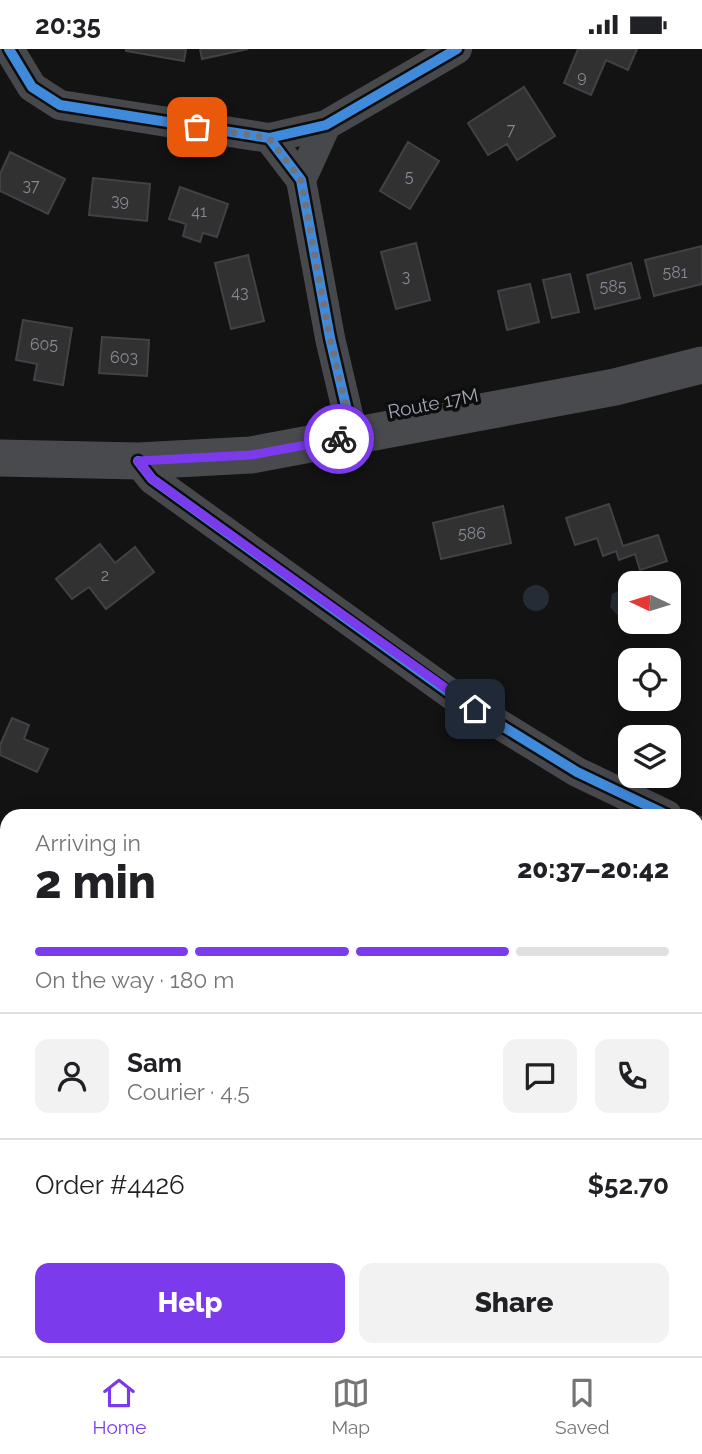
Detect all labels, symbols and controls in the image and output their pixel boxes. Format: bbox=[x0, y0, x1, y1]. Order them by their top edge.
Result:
text: 20:35 bbox=[35, 10, 101, 40]
house number: 9 bbox=[577, 67, 587, 86]
pin bbox=[167, 97, 227, 157]
icon: bag bbox=[178, 108, 216, 146]
house number: 7 bbox=[507, 120, 516, 139]
house number: 5 bbox=[405, 167, 414, 186]
house number: 37 bbox=[22, 176, 40, 195]
house number: 39 bbox=[111, 191, 129, 210]
house number: 41 bbox=[191, 202, 207, 221]
house number: 581 bbox=[662, 263, 688, 282]
house number: 3 bbox=[402, 267, 410, 286]
house number: 585 bbox=[600, 277, 627, 296]
house number: 43 bbox=[231, 283, 249, 302]
house number: 605 bbox=[30, 335, 58, 354]
house number: 603 bbox=[110, 348, 138, 367]
street label: Route 17M bbox=[386, 383, 480, 423]
courier bbox=[304, 404, 374, 474]
icon: bike bbox=[320, 420, 358, 458]
house number: 586 bbox=[458, 524, 486, 543]
house number: 2 bbox=[101, 566, 109, 585]
north arrow bbox=[618, 571, 681, 633]
map controls bbox=[618, 571, 681, 788]
button: locate bbox=[618, 648, 681, 711]
pin bbox=[445, 679, 505, 739]
icon: home bbox=[456, 690, 494, 728]
button: layers bbox=[618, 725, 681, 788]
text: Arriving in bbox=[35, 829, 141, 856]
text: 20:37–20:42 bbox=[517, 854, 669, 884]
text: 2 min bbox=[35, 855, 156, 909]
text: On the way · 180 m bbox=[35, 966, 234, 993]
button: person bbox=[35, 1039, 109, 1113]
button: chat bbox=[503, 1039, 577, 1113]
button: phone bbox=[595, 1039, 669, 1113]
text: Sam bbox=[127, 1048, 182, 1078]
text: Courier · 4.5 bbox=[127, 1078, 250, 1105]
text: Order #4426 bbox=[35, 1170, 185, 1200]
text: $52.70 bbox=[588, 1170, 669, 1200]
button: Help bbox=[35, 1263, 345, 1343]
button: Share bbox=[359, 1263, 669, 1343]
tab: Home bbox=[93, 1374, 146, 1438]
tab: Map bbox=[331, 1374, 370, 1438]
tab: Saved bbox=[555, 1374, 609, 1438]

